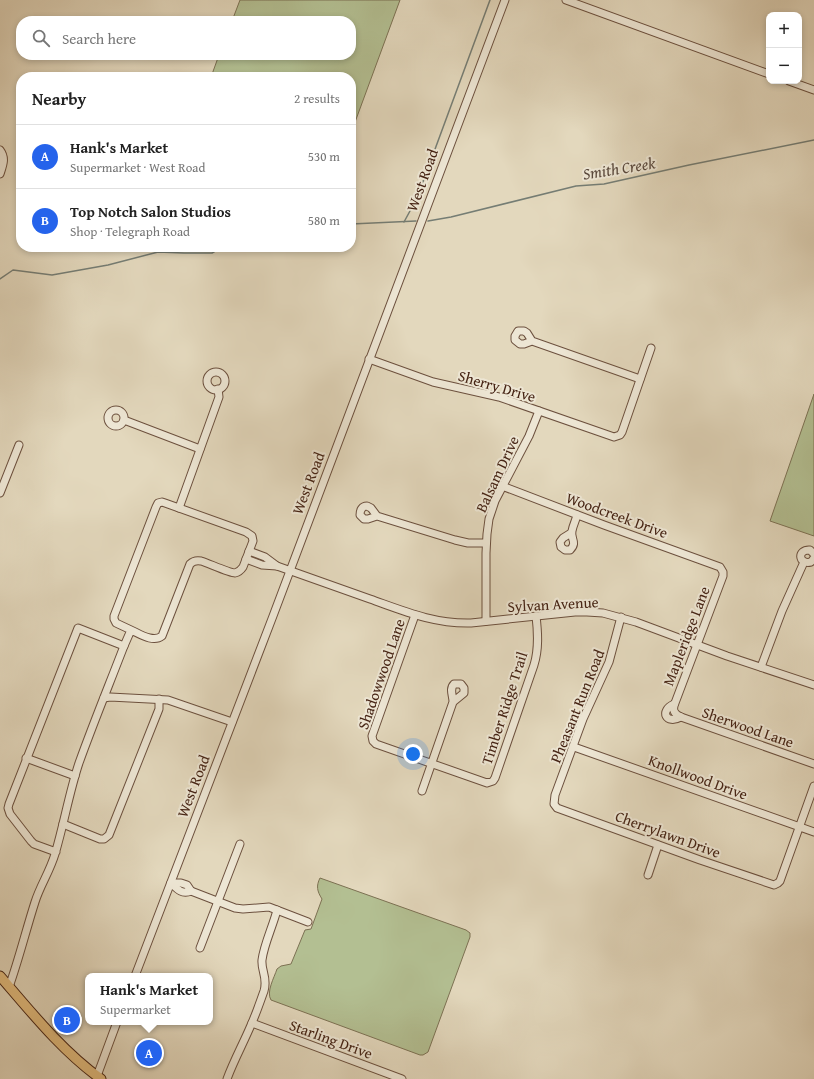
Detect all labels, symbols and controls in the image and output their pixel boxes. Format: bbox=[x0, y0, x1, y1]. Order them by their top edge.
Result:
map controls bbox=[766, 12, 802, 84]
button: + bbox=[766, 12, 802, 48]
search box bbox=[16, 16, 356, 60]
icon: search bbox=[30, 27, 52, 49]
text: Search here bbox=[62, 28, 136, 49]
button: − bbox=[766, 48, 802, 84]
text: Nearby bbox=[32, 86, 86, 111]
text: 2 results bbox=[294, 89, 340, 108]
text: Hank's Market bbox=[70, 137, 168, 158]
street label: West Road bbox=[401, 146, 443, 214]
text: A bbox=[41, 147, 49, 166]
text: 530 m bbox=[308, 147, 340, 166]
water label: Smith Creek bbox=[581, 150, 658, 186]
text: Supermarket · West Road bbox=[70, 158, 205, 177]
text: Top Notch Salon Studios bbox=[70, 201, 231, 222]
text: B bbox=[41, 211, 49, 230]
text: 580 m bbox=[308, 211, 340, 230]
text: Shop · Telegraph Road bbox=[70, 222, 190, 241]
street label: Sherry Drive bbox=[456, 365, 538, 407]
street label: Balsam Drive bbox=[470, 432, 524, 516]
street label: West Road bbox=[287, 449, 329, 517]
street label: Woodcreek Drive bbox=[563, 487, 671, 543]
street label: Mapleridge Lane bbox=[657, 583, 715, 689]
street label: Sylvan Avenue bbox=[507, 591, 599, 617]
street label: Shadowwood Lane bbox=[352, 616, 410, 732]
street label: Pheasant Run Road bbox=[545, 646, 609, 766]
street label: Timber Ridge Trail bbox=[476, 649, 532, 767]
street label: Sherwood Lane bbox=[699, 701, 797, 753]
your location bbox=[403, 744, 423, 764]
street label: Knollwood Drive bbox=[646, 749, 750, 805]
street label: West Road bbox=[172, 752, 214, 820]
street label: Cherrylawn Drive bbox=[612, 805, 724, 863]
popup bbox=[85, 973, 213, 1025]
text: Hank's Market bbox=[100, 979, 198, 1000]
text: Supermarket bbox=[100, 1000, 171, 1019]
pin: B bbox=[54, 1005, 80, 1035]
street label: Starling Drive bbox=[286, 1014, 376, 1064]
pin: A bbox=[136, 1038, 162, 1068]

